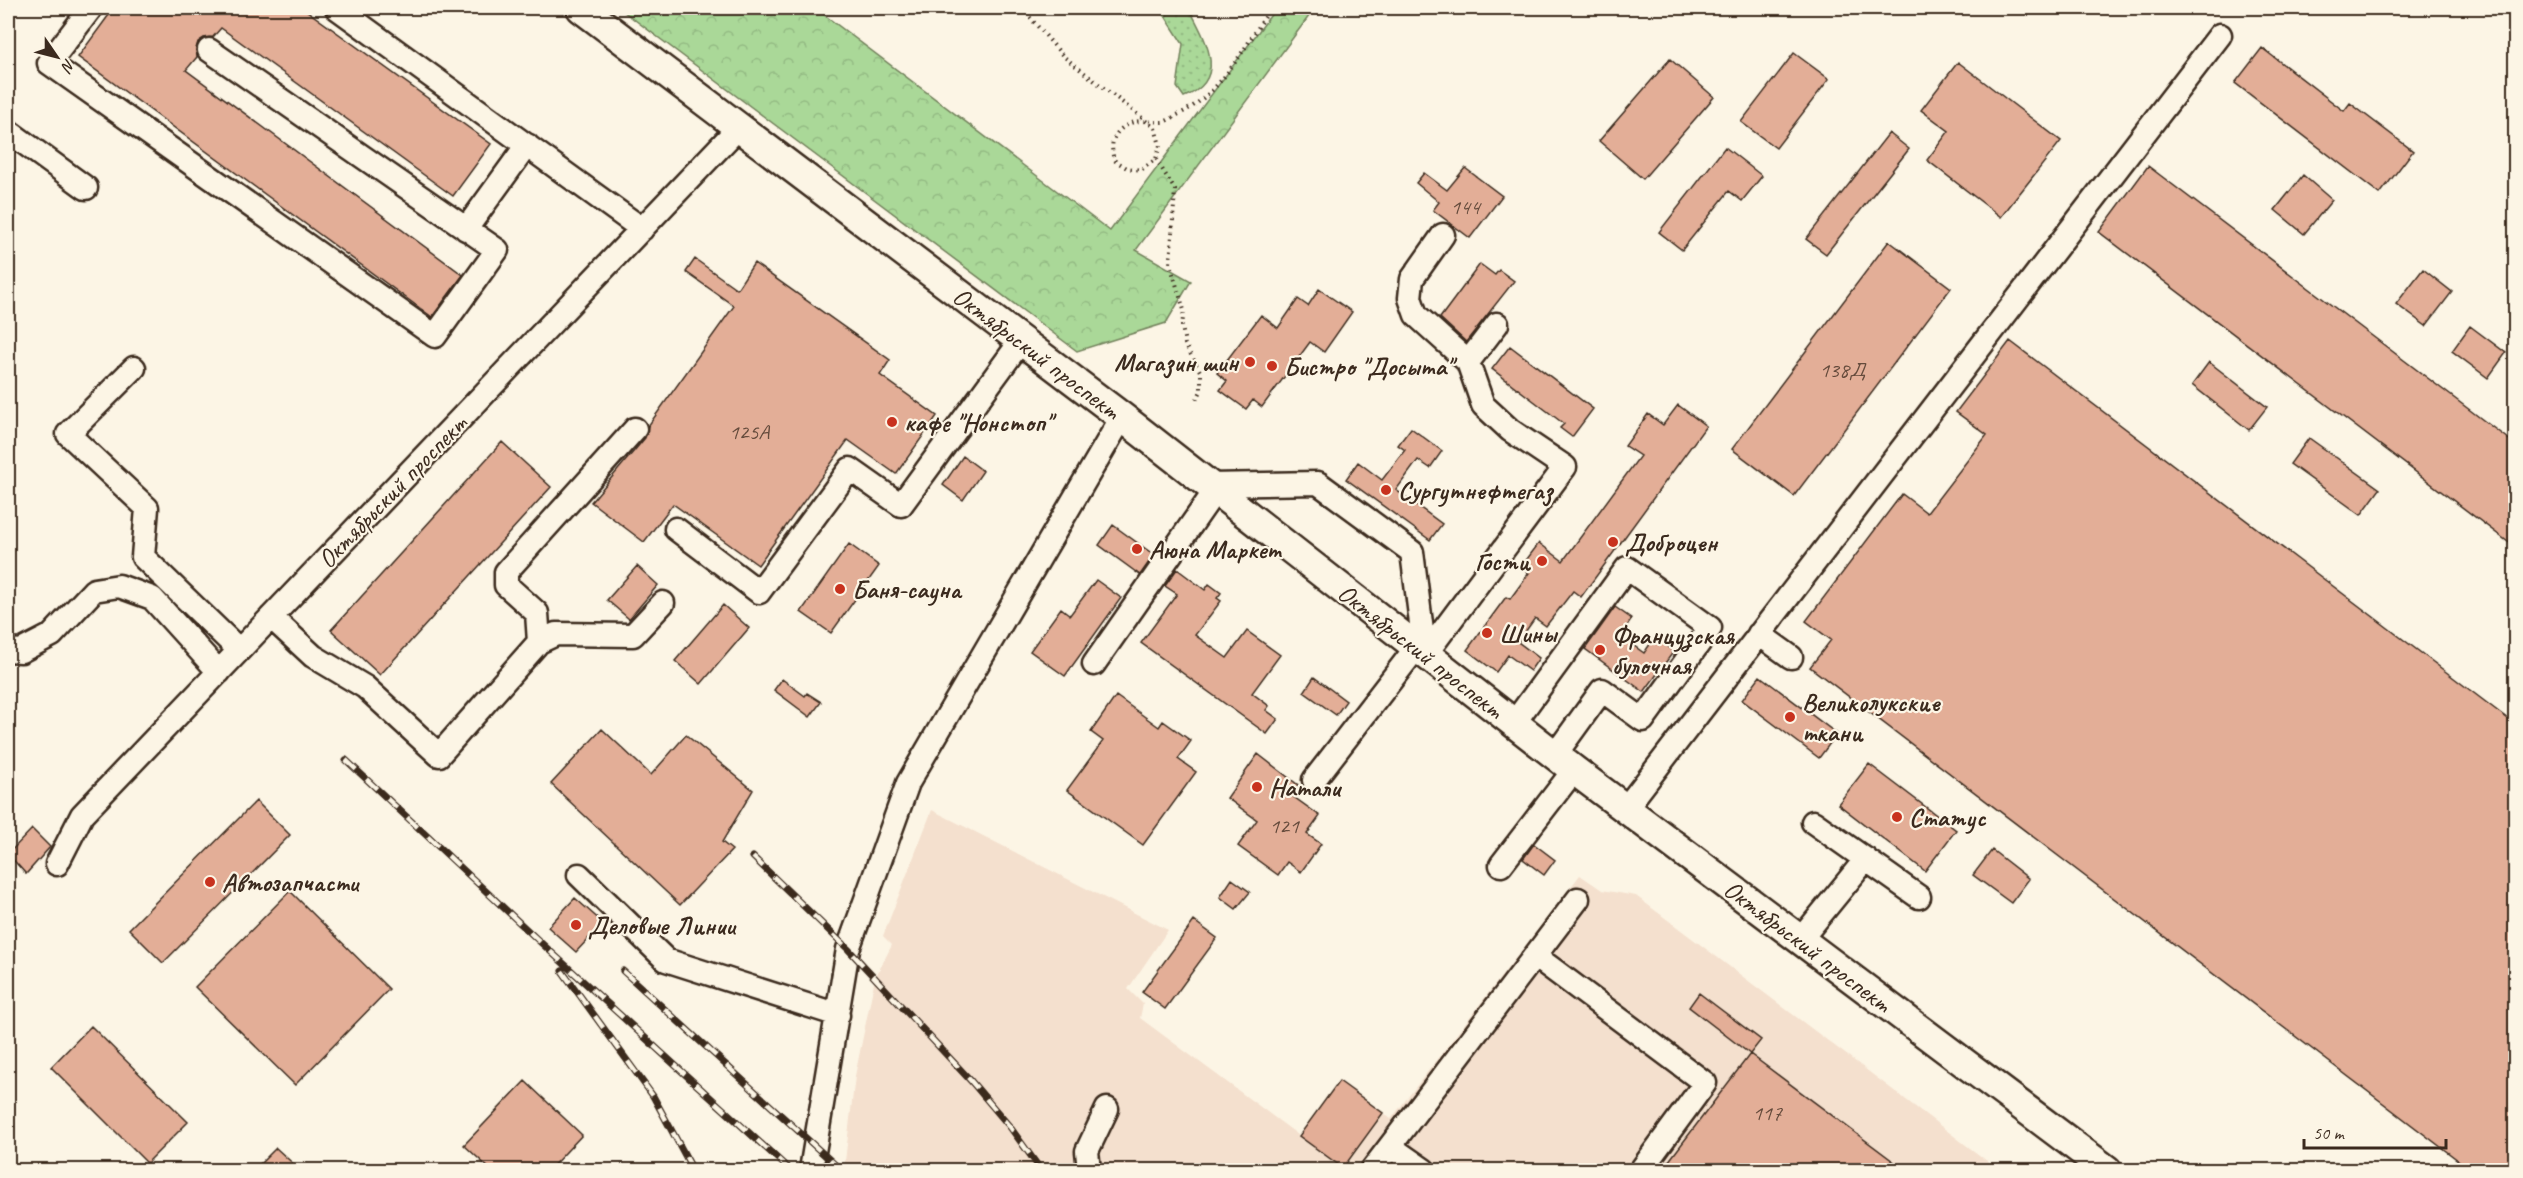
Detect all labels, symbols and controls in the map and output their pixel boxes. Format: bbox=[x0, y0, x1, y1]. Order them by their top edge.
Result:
north arrow bbox=[27, 27, 87, 87]
text: N bbox=[56, 55, 80, 77]
house number: 144 bbox=[1450, 193, 1482, 221]
street label: Октябрьский проспект bbox=[946, 280, 1128, 428]
place label: Магазин шин bbox=[1114, 346, 1239, 379]
place label: Бистро "Досыта" bbox=[1284, 350, 1458, 383]
marker: Магазин шин bbox=[1243, 355, 1257, 369]
house number: 138Д bbox=[1819, 356, 1867, 384]
marker: Бистро "Досыта" bbox=[1265, 359, 1279, 373]
street label: Октябрьский проспект bbox=[310, 406, 475, 575]
place label: кафе "Нонстоп" bbox=[904, 406, 1057, 439]
marker: кафе "Нонстоп" bbox=[885, 415, 899, 429]
house number: 125А bbox=[729, 418, 770, 446]
place label: Сургутнефтегаз bbox=[1398, 474, 1555, 507]
marker: Сургутнефтегаз bbox=[1379, 483, 1393, 497]
place label: Доброцен bbox=[1625, 526, 1719, 559]
place label: Аюна Маркет bbox=[1149, 533, 1282, 566]
marker: Доброцен bbox=[1606, 535, 1620, 549]
marker: Аюна Маркет bbox=[1130, 542, 1144, 556]
place label: Гости bbox=[1475, 545, 1531, 578]
marker: Гости bbox=[1535, 554, 1549, 568]
place label: Баня-сауна bbox=[852, 573, 963, 606]
street label: Октябрьский проспект bbox=[1331, 576, 1511, 727]
marker: Баня-сауна bbox=[833, 582, 847, 596]
place label: Шины bbox=[1499, 617, 1559, 650]
place label: Французская булочная bbox=[1612, 619, 1735, 682]
marker: Шины bbox=[1480, 626, 1494, 640]
marker: Французская булочная bbox=[1593, 643, 1607, 657]
place label: Великолукские ткани bbox=[1802, 686, 1942, 749]
marker: Великолукские ткани bbox=[1783, 710, 1797, 724]
place label: Натали bbox=[1269, 771, 1343, 804]
marker: Натали bbox=[1250, 780, 1264, 794]
place label: Статус bbox=[1909, 801, 1986, 834]
marker: Статус bbox=[1890, 810, 1904, 824]
house number: 121 bbox=[1269, 812, 1300, 840]
place label: Автозапчасти bbox=[222, 866, 360, 899]
street label: Октябрьский проспект bbox=[1717, 873, 1899, 1021]
marker: Автозапчасти bbox=[203, 875, 217, 889]
place label: Деловые Линии bbox=[588, 909, 737, 942]
marker: Деловые Линии bbox=[569, 918, 583, 932]
house number: 117 bbox=[1752, 1099, 1783, 1127]
scale bar bbox=[2304, 1112, 2446, 1150]
text: 50 m bbox=[2313, 1122, 2346, 1144]

